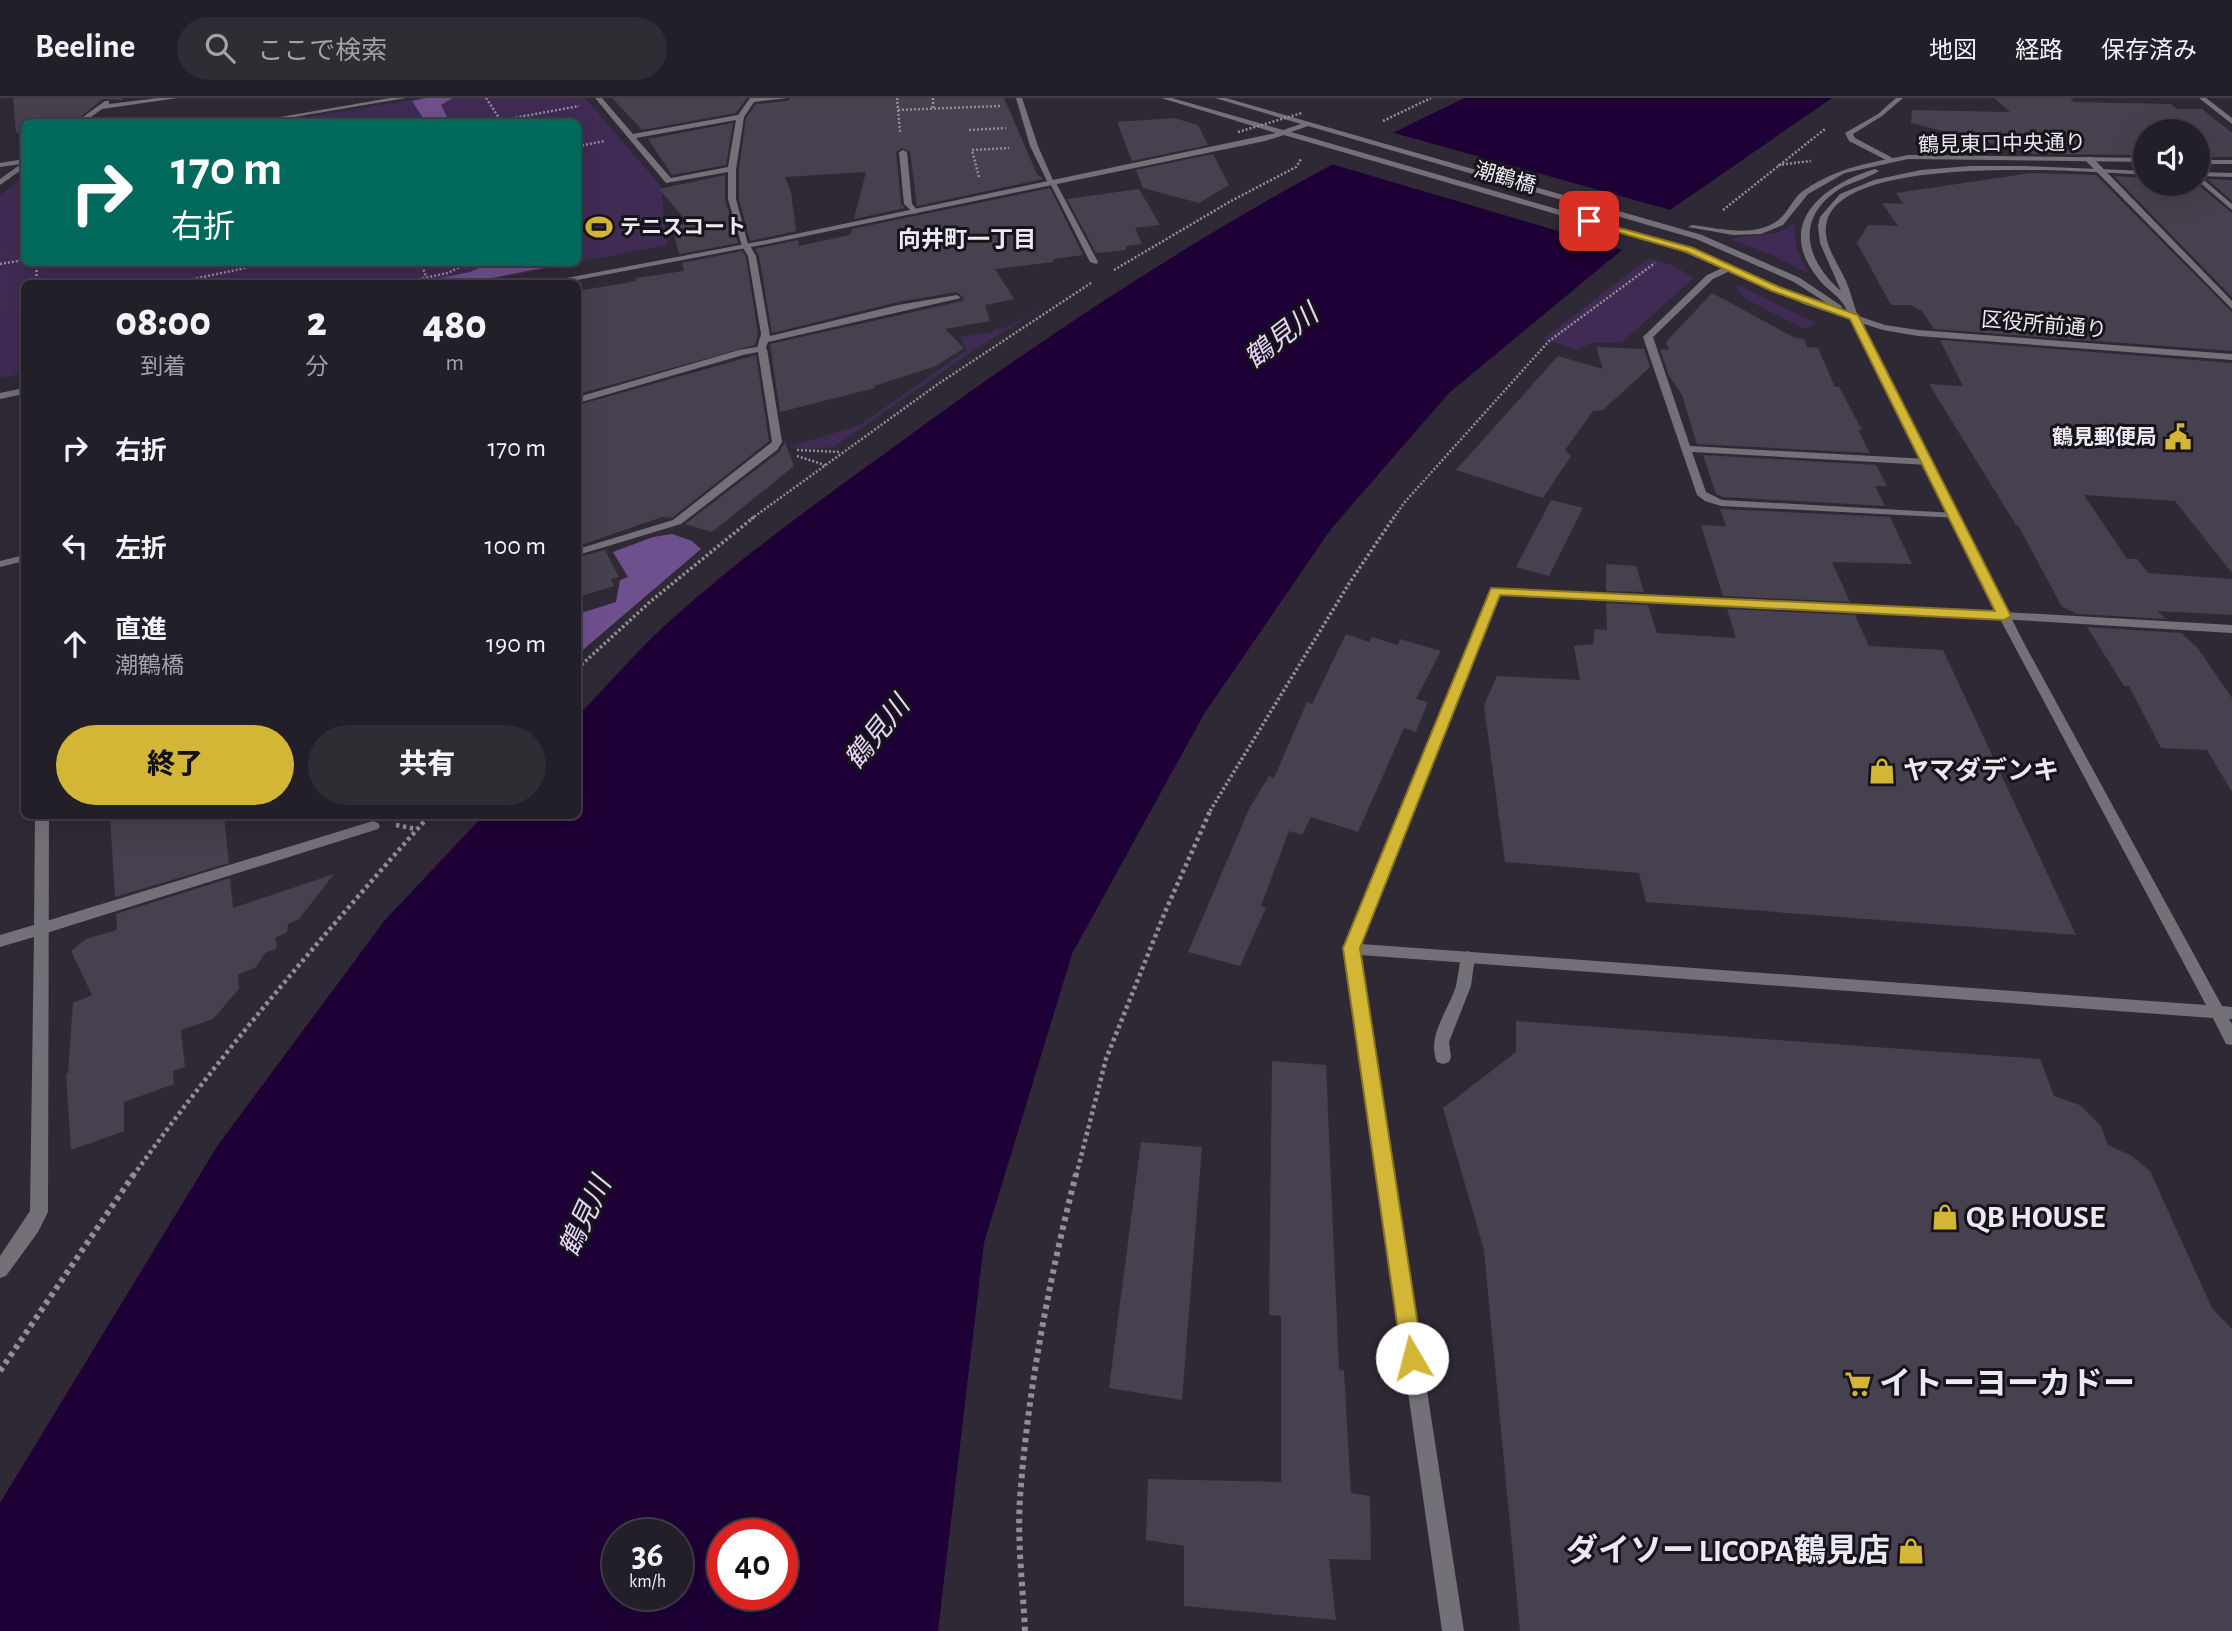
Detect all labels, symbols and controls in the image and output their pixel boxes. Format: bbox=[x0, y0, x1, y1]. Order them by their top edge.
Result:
search box bbox=[177, 17, 667, 80]
icon: search bbox=[201, 29, 239, 67]
text: Beeline bbox=[35, 31, 135, 64]
text: ここで検索 bbox=[257, 38, 387, 64]
text: 地図 bbox=[1929, 39, 1977, 63]
text: 経路 bbox=[2015, 39, 2063, 63]
text: 保存済み bbox=[2101, 39, 2197, 63]
map controls bbox=[2133, 119, 2210, 196]
button: sound bbox=[2133, 119, 2210, 196]
street label: 鶴見東口中央通り bbox=[1918, 131, 2086, 156]
text: 170 m bbox=[171, 145, 282, 194]
icon: right bbox=[56, 147, 147, 238]
street label: 潮鶴橋 bbox=[1472, 158, 1538, 197]
pin bbox=[1559, 191, 1619, 251]
icon: arrive bbox=[1570, 202, 1608, 240]
text: 右折 bbox=[171, 211, 235, 243]
sports icon: テニスコート bbox=[584, 212, 614, 242]
place label: テニスコート bbox=[620, 217, 746, 238]
district label: 向井町一丁目 bbox=[898, 227, 1036, 252]
water label: 鶴見川 bbox=[1239, 297, 1326, 374]
text: 08:00 bbox=[115, 301, 211, 343]
text: 2 bbox=[307, 301, 327, 343]
text: 480 bbox=[422, 304, 487, 346]
street label: 区役所前通り bbox=[1980, 308, 2108, 341]
text: m bbox=[445, 352, 464, 375]
text: 到着 bbox=[140, 356, 186, 379]
text: 分 bbox=[305, 356, 328, 379]
public building icon: 鶴見郵便局 bbox=[2163, 422, 2193, 452]
place label: 鶴見郵便局 bbox=[2052, 426, 2157, 448]
icon: right bbox=[56, 429, 94, 467]
text: 170 m bbox=[487, 435, 546, 461]
text: 右折 bbox=[115, 438, 167, 464]
icon: left bbox=[56, 527, 94, 565]
text: 100 m bbox=[485, 533, 546, 559]
text: 左折 bbox=[115, 536, 167, 562]
text: 直進 bbox=[115, 617, 167, 643]
icon: ahead bbox=[56, 625, 94, 663]
text: 190 m bbox=[486, 631, 546, 657]
text: 潮鶴橋 bbox=[115, 655, 184, 678]
water label: 鶴見川 bbox=[839, 688, 917, 774]
button: 終了 bbox=[56, 725, 294, 805]
button: 共有 bbox=[308, 725, 546, 805]
shop icon: ヤマダデンキ bbox=[1867, 756, 1897, 786]
place label: ヤマダデンキ bbox=[1903, 756, 2059, 784]
water label: 鶴見川 bbox=[554, 1169, 618, 1261]
place label: QB HOUSE bbox=[1966, 1201, 2105, 1234]
shop icon: QB HOUSE bbox=[1930, 1202, 1960, 1232]
position arrow bbox=[1375, 1321, 1449, 1395]
place label: イトーヨーカドー bbox=[1879, 1368, 2135, 1400]
supermarket icon: イトーヨーカドー bbox=[1843, 1369, 1873, 1399]
speed limit sign: 40 bbox=[707, 1519, 798, 1610]
place label: ダイソー LICOPA鶴見店 bbox=[1566, 1533, 1890, 1567]
shop icon: ダイソー LICOPA鶴見店 bbox=[1896, 1536, 1926, 1566]
text: 36 bbox=[631, 1538, 663, 1573]
text: km/h bbox=[629, 1573, 666, 1591]

